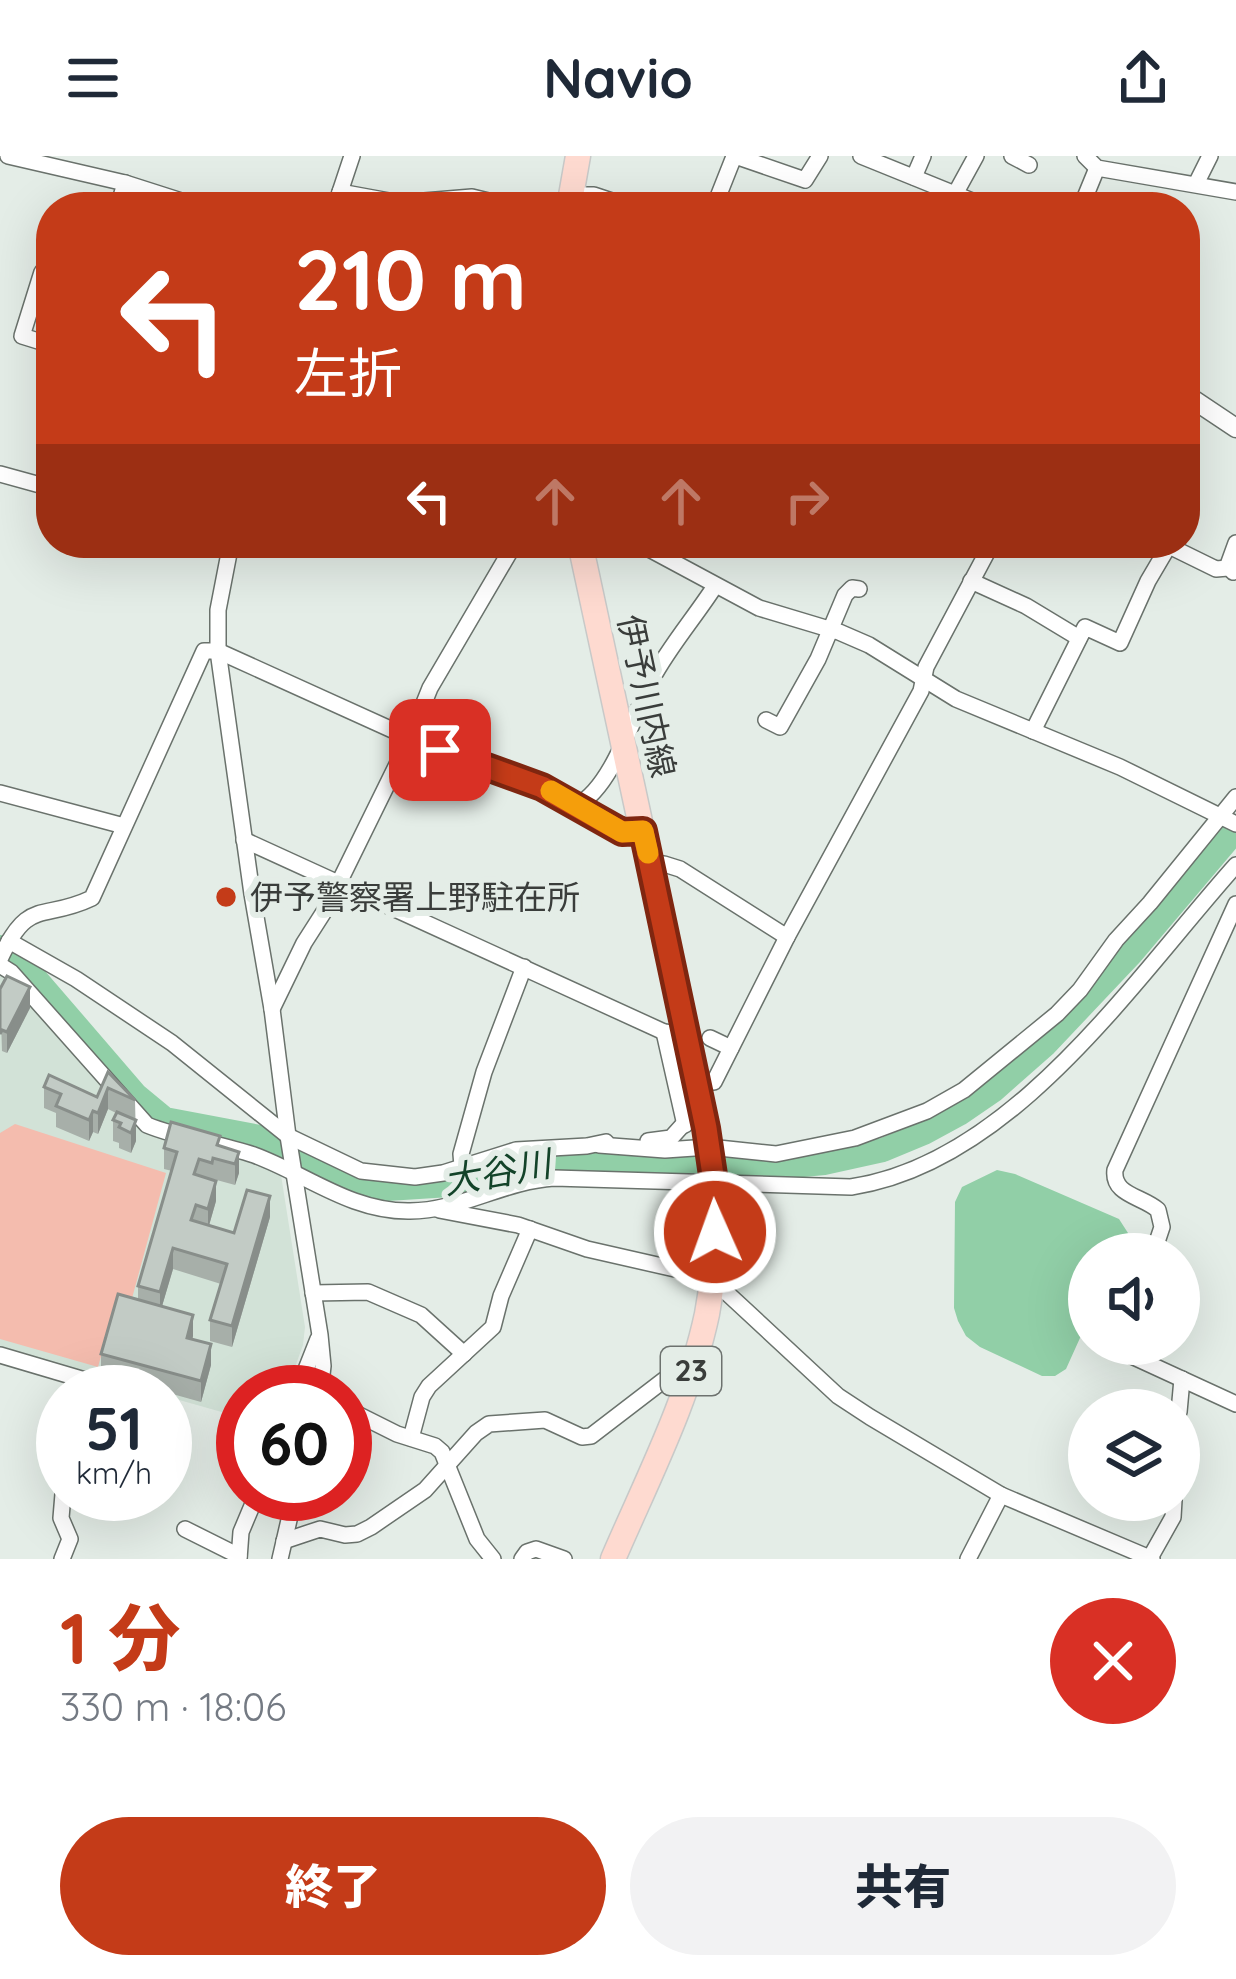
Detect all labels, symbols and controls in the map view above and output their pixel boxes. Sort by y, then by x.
text: Navio [543,44,693,112]
icon: menu [60,45,126,111]
icon: share [1110,45,1176,111]
text: 210 m [294,226,527,331]
icon: left [96,240,252,396]
text: 左折 [294,339,402,407]
icon: left [396,468,462,534]
icon: ahead [522,468,588,534]
icon: ahead [648,468,714,534]
icon: right [774,468,840,534]
street label: 伊予川内線 [610,611,685,781]
pin [389,699,491,801]
icon: arrive [407,717,473,783]
place label: 伊予警察署上野駐在所 [250,876,580,917]
marker: 伊予警察署上野駐在所 [213,884,239,910]
water label: 大谷川 [440,1139,558,1203]
position arrow [652,1169,778,1295]
map controls [1068,1233,1200,1521]
button: sound [1068,1233,1200,1365]
road number: 23 [661,1347,721,1395]
speed limit sign: 60 [216,1365,372,1521]
button: layers [1068,1389,1200,1521]
text: 51 [85,1390,143,1465]
text: km/h [76,1454,152,1492]
text: 1 分 [60,1592,180,1682]
button: close [1050,1598,1176,1724]
text: 330 m · 18:06 [60,1682,286,1731]
button: 終了 [60,1817,606,1955]
button: 共有 [630,1817,1176,1955]

